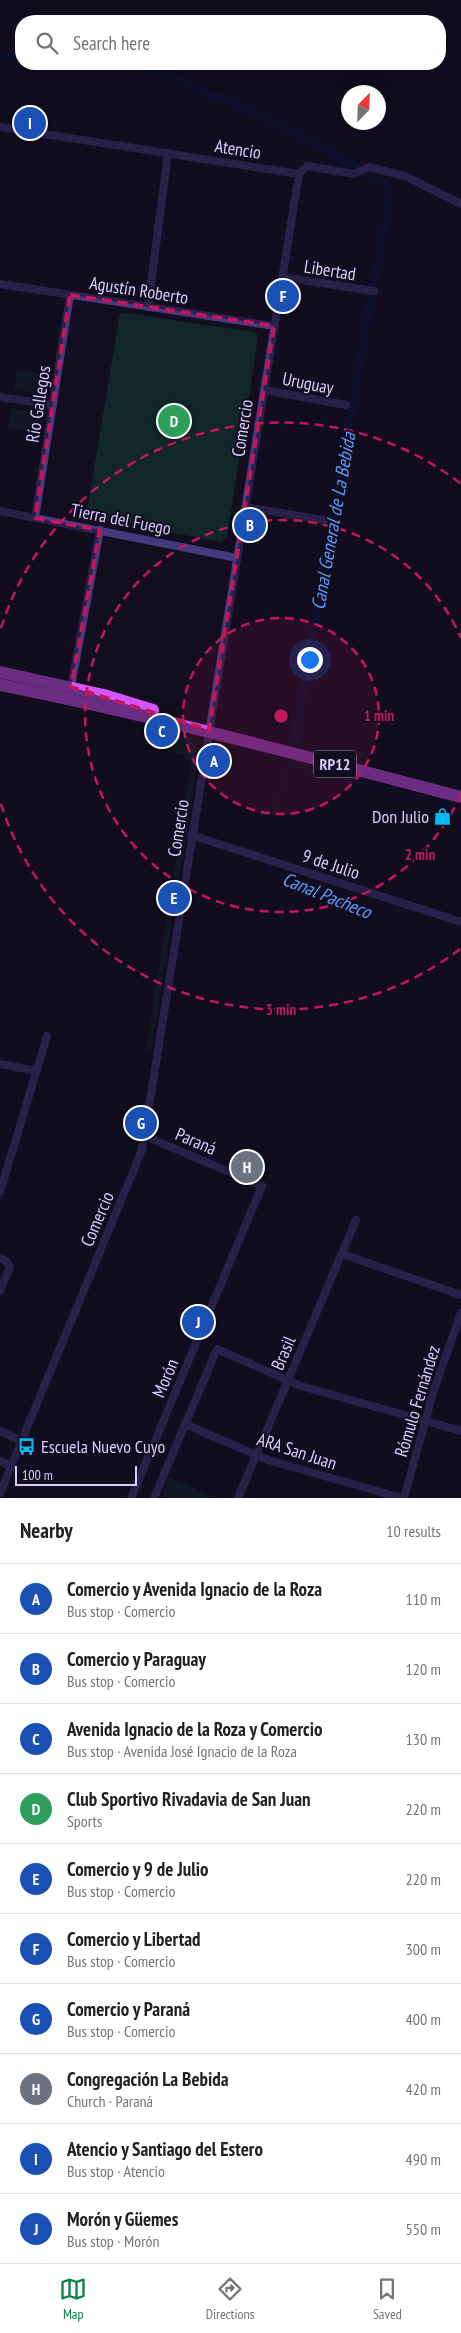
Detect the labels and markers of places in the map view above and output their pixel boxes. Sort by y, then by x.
pin: I [14,104,46,142]
pin: F [267,277,299,315]
pin: D [158,402,190,440]
pin: B [234,506,266,544]
centre of rings [272,707,290,725]
pin: C [146,712,178,750]
pin: A [198,742,230,780]
place label: Don Julio [372,805,429,828]
shop icon: Don Julio [433,806,453,826]
pin: E [158,879,190,917]
pin: G [125,1104,157,1142]
pin: H [231,1148,263,1186]
pin: J [182,1303,214,1341]
place label: Escuela Nuevo Cuyo [41,1435,165,1458]
bus stop icon: Escuela Nuevo Cuyo [17,1436,37,1456]

